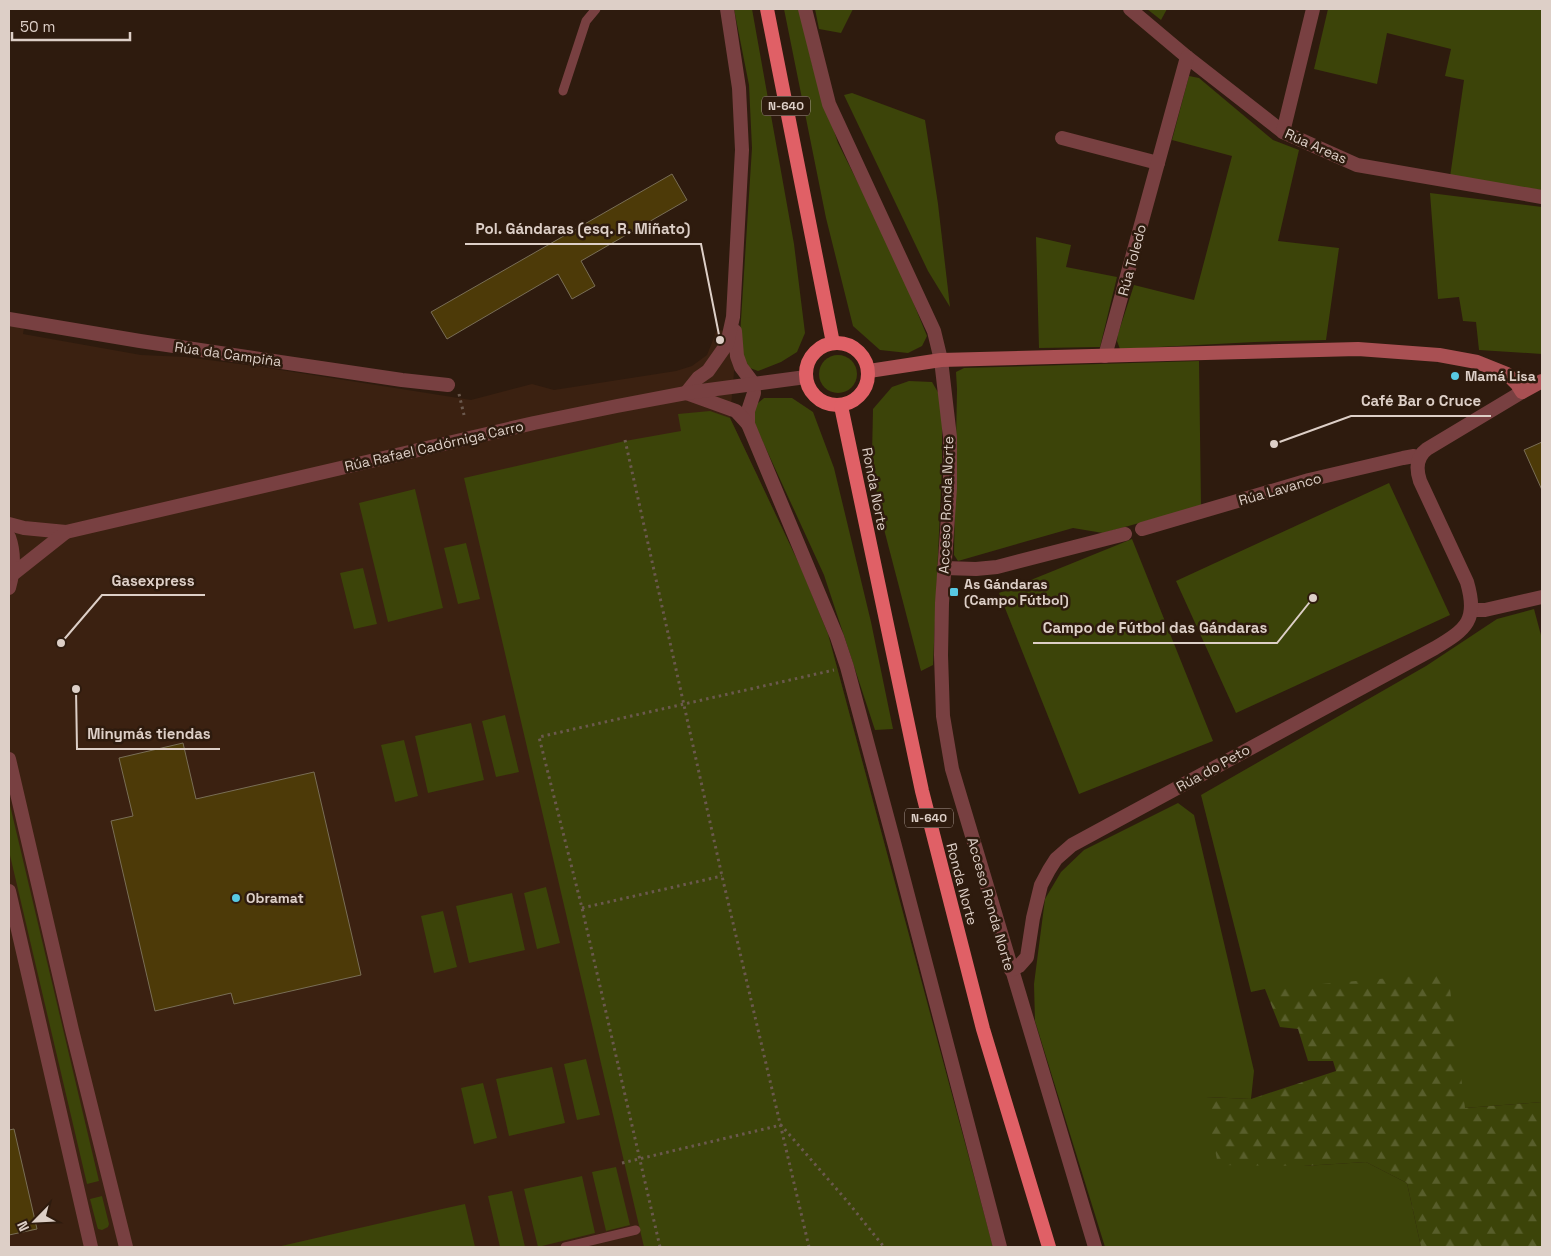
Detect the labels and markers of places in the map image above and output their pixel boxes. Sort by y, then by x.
callout: Pol. Gándaras (esq. R. Miñato) [465,214,701,244]
place label: Mamá Lisa [1465,367,1536,385]
marker: Mamá Lisa [1449,370,1461,382]
callout: Café Bar o Cruce [1351,386,1491,416]
callout: Gasexpress [102,565,205,595]
place label: As Gándaras (Campo Fútbol) [964,575,1069,609]
marker: As Gándaras (Campo Fútbol) [948,586,960,598]
callout: Campo de Fútbol das Gándaras [1033,613,1277,643]
callout: Minymás tiendas [77,719,220,749]
place label: Obramat [246,889,304,907]
marker: Obramat [230,892,242,904]

